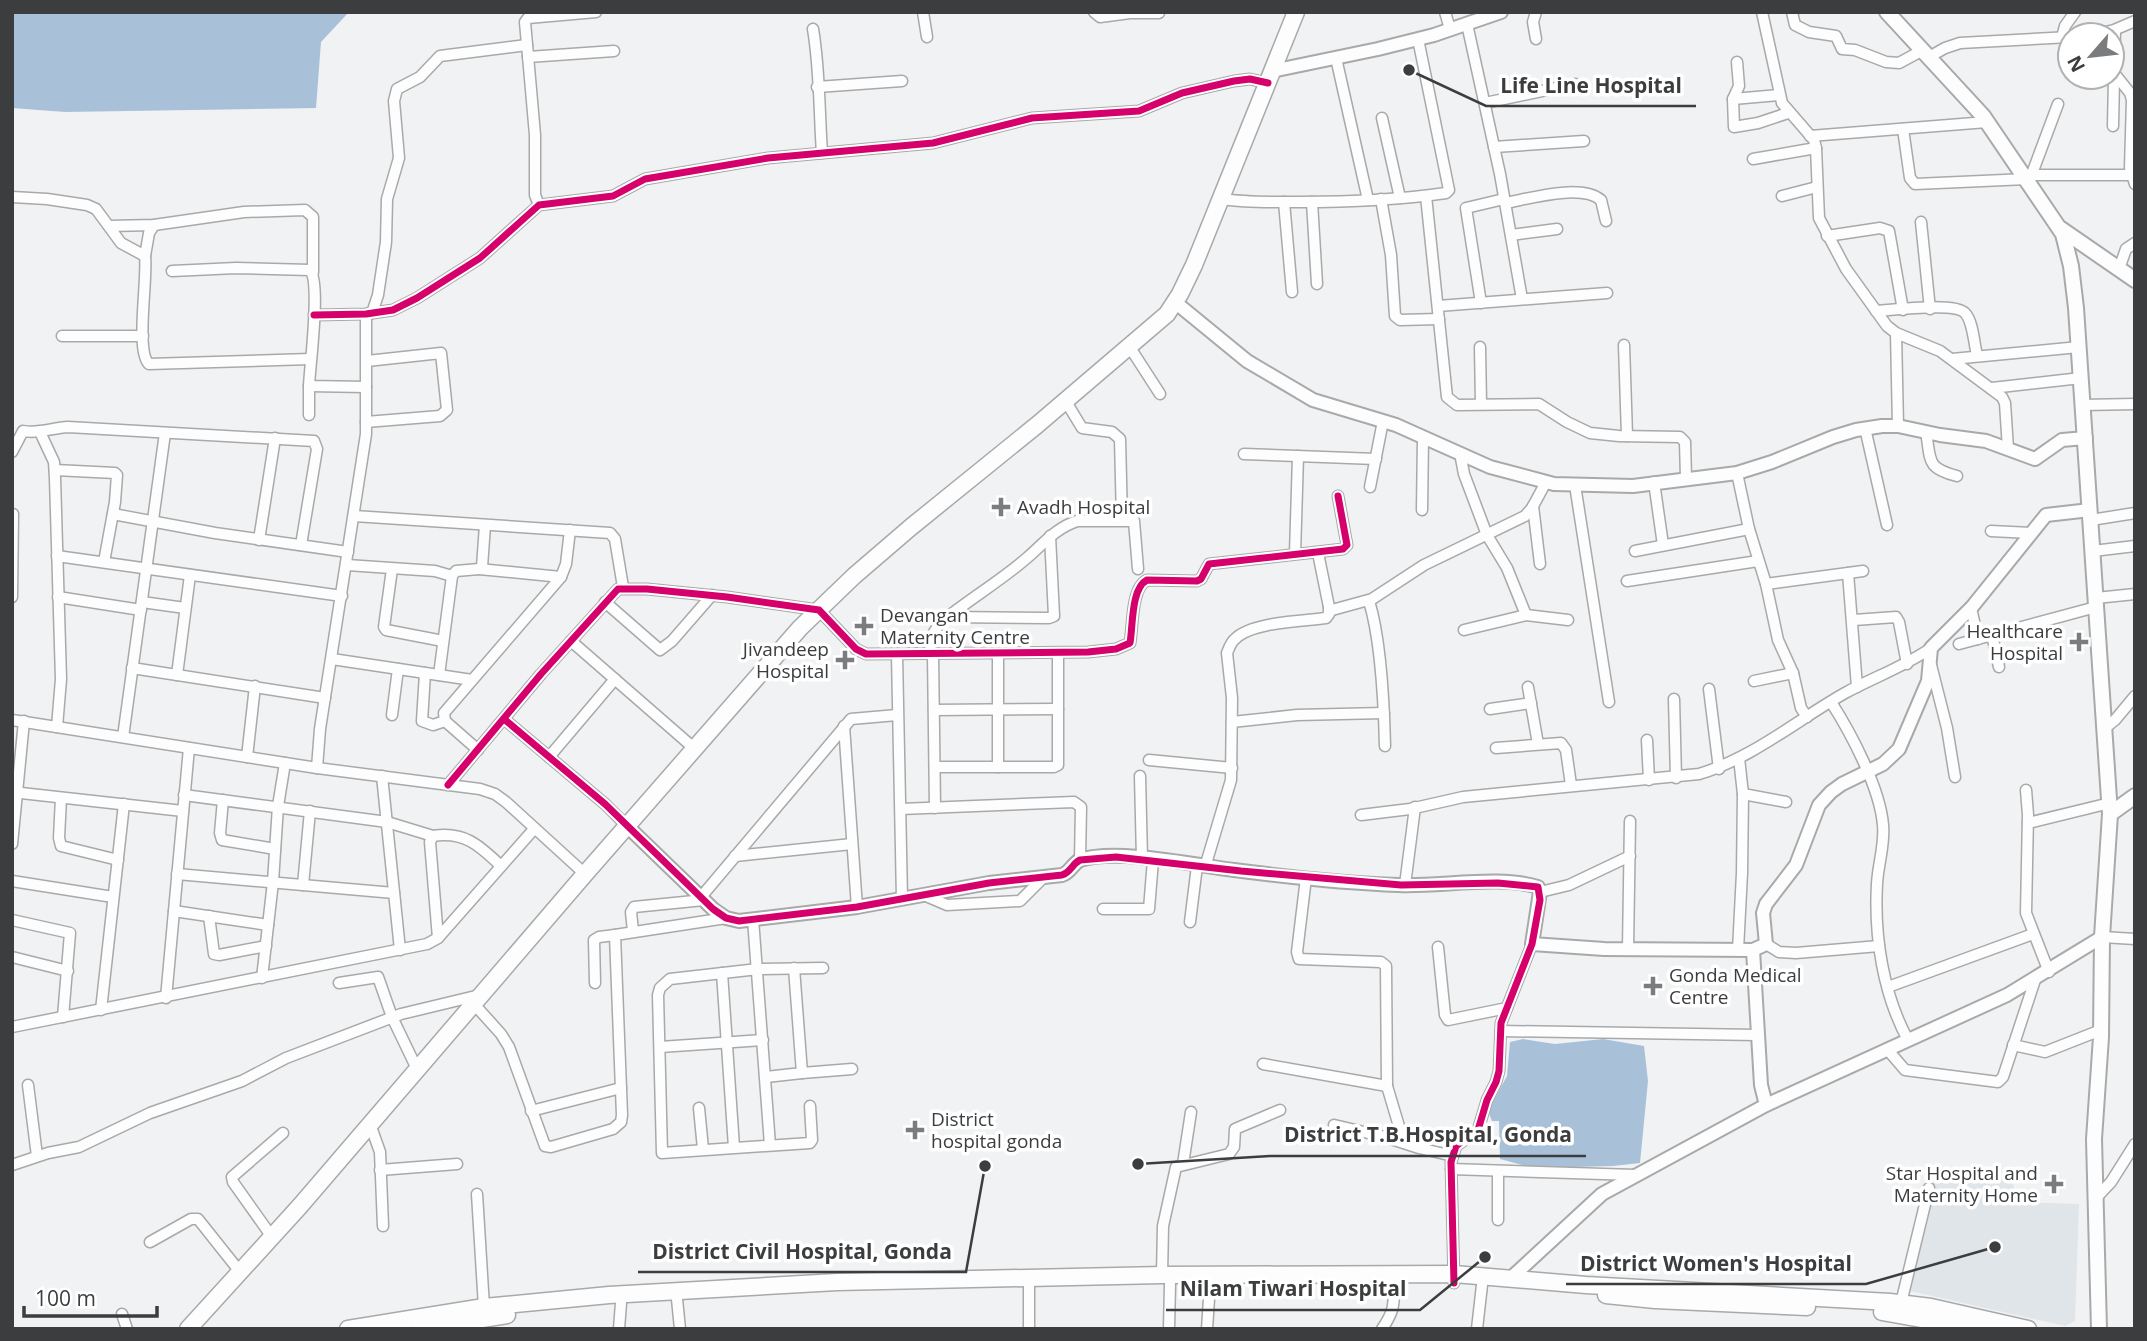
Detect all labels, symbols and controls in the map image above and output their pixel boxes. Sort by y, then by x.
north arrow [2056,21,2126,91]
text: N [2061,51,2091,77]
callout: Life Line Hospital [1486,64,1696,106]
text: Life Line Hospital [1500,71,1682,99]
place label: Avadh Hospital [1017,494,1150,520]
marker: Avadh Hospital [991,497,1011,517]
place label: Devangan Maternity Centre [880,602,1030,650]
marker: Devangan Maternity Centre [854,616,874,636]
place label: Healthcare Hospital [1966,618,2063,666]
marker: Healthcare Hospital [2069,632,2089,652]
place label: Jivandeep Hospital [741,636,829,684]
marker: Jivandeep Hospital [835,650,855,670]
place label: Gonda Medical Centre [1669,962,1802,1010]
marker: Gonda Medical Centre [1643,976,1663,996]
place label: District hospital gonda [931,1106,1062,1154]
callout: District T.B.Hospital, Gonda [1270,1114,1586,1156]
marker: District hospital gonda [905,1120,925,1140]
text: District T.B.Hospital, Gonda [1284,1120,1572,1148]
place label: Star Hospital and Maternity Home [1886,1160,2038,1208]
marker: Star Hospital and Maternity Home [2044,1174,2064,1194]
callout: District Civil Hospital, Gonda [638,1230,966,1272]
text: District Civil Hospital, Gonda [652,1237,952,1265]
callout: District Women's Hospital [1566,1242,1866,1284]
text: District Women's Hospital [1580,1249,1852,1277]
callout: Nilam Tiwari Hospital [1166,1268,1420,1310]
scale bar [24,1274,158,1318]
text: Nilam Tiwari Hospital [1180,1274,1406,1302]
text: 100 m [35,1284,96,1312]

